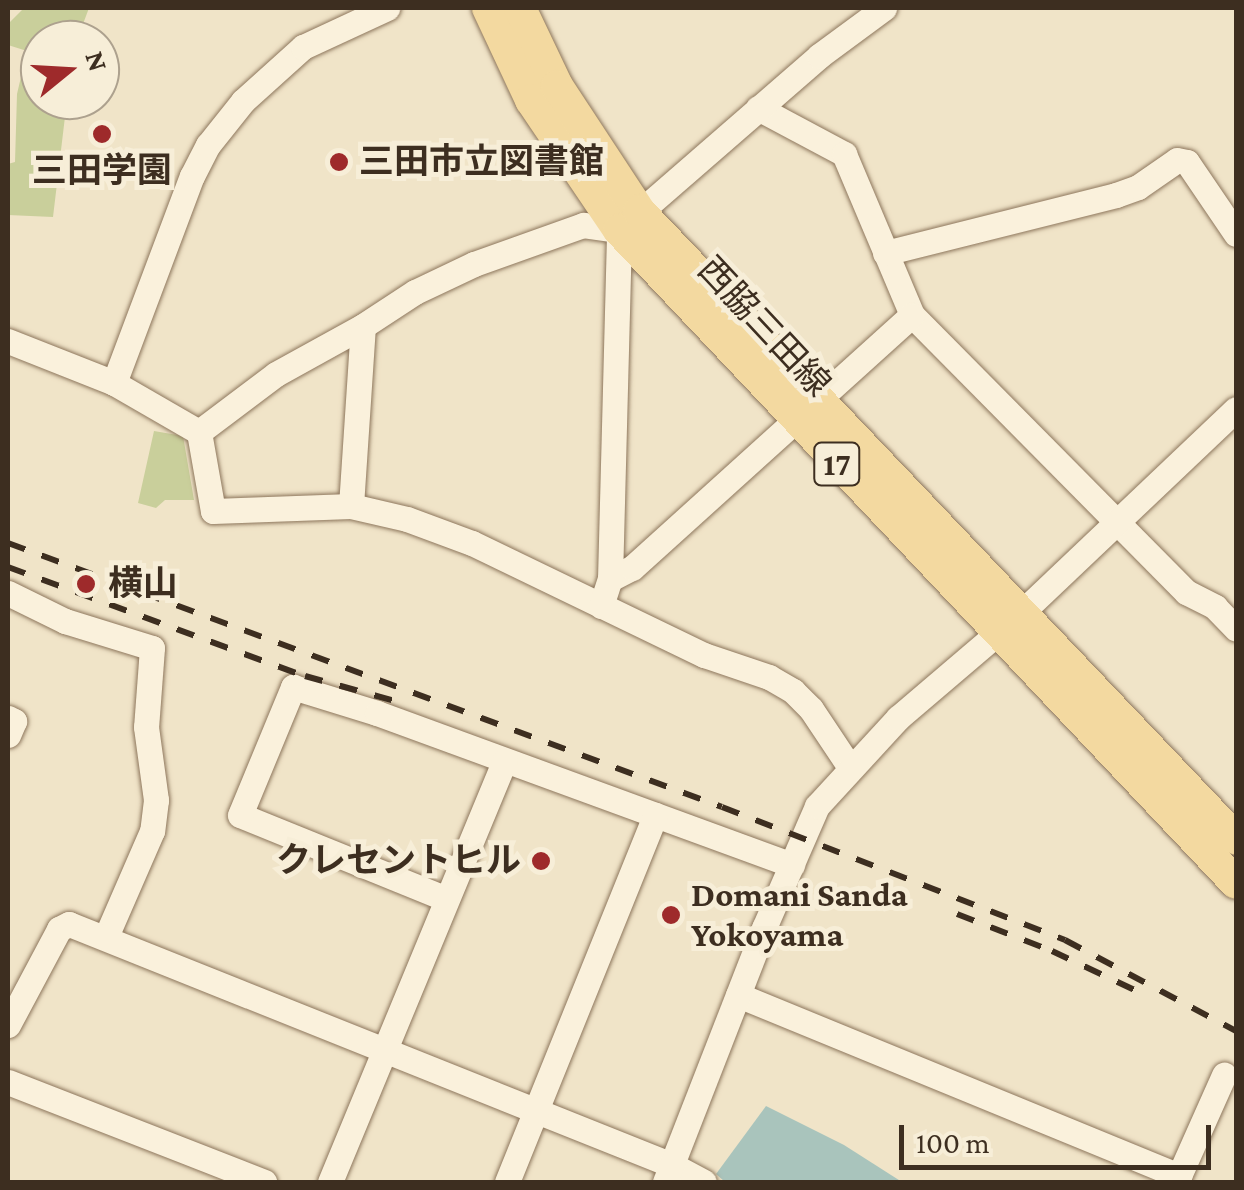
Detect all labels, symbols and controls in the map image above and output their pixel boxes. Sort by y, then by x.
north arrow [20,20,120,120]
text: N [79,47,115,75]
marker: 三田学園 [91,123,113,145]
place label: 三田市立図書館 [359,141,604,183]
place label: 三田学園 [32,150,172,192]
marker: 三田市立図書館 [328,151,350,173]
street label: 西脇三田線 [689,249,839,405]
road number: 17 [812,437,862,491]
place label: 横山 [108,563,178,605]
marker: 横山 [73,571,99,597]
place label: クレセントヒル [276,840,521,882]
marker: クレセントヒル [530,850,552,872]
place label: Domani Sanda Yokoyama [691,874,908,956]
marker: Domani Sanda Yokoyama [660,904,682,926]
scale bar [904,1105,1216,1167]
text: 100 m [916,1126,990,1159]

